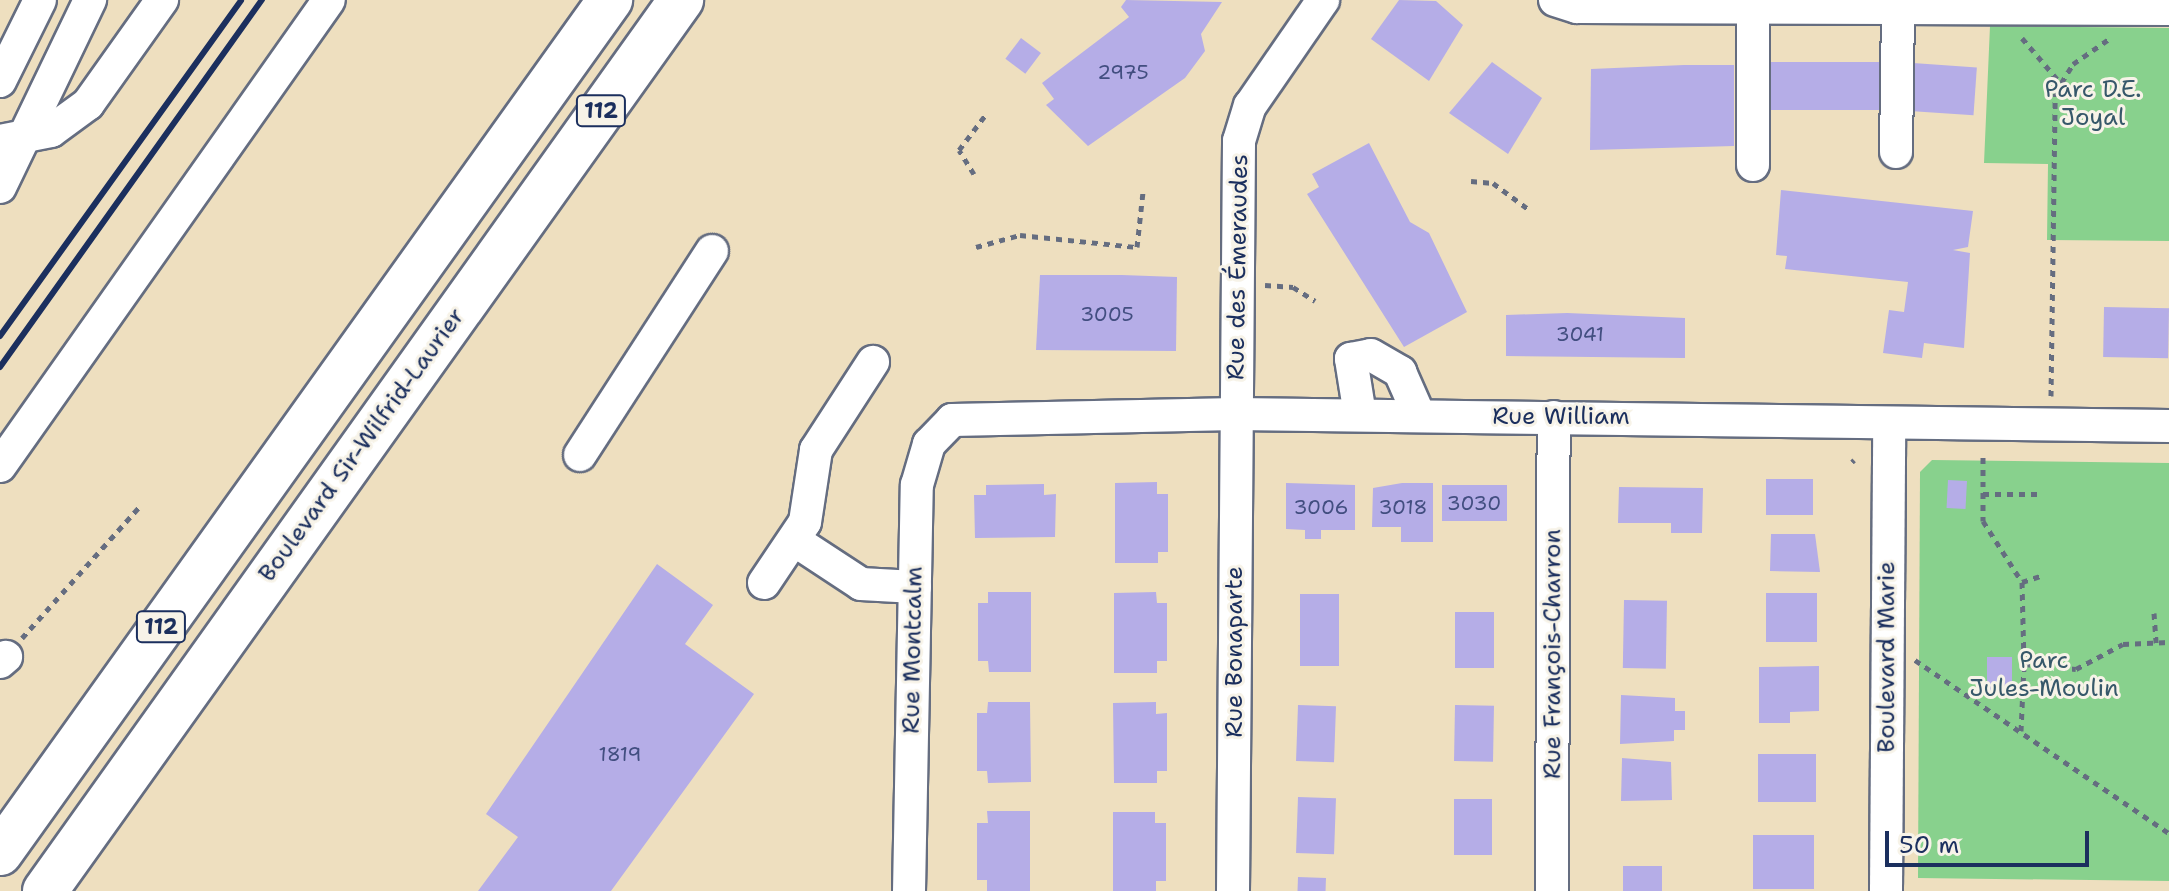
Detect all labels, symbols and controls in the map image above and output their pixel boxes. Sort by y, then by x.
house number: 2975 [1097,60,1149,84]
park label: Parc D.E. Joyal [2045,76,2141,132]
road number: 112 [575,93,627,129]
street label: Rue des Émeraudes [1222,154,1254,380]
street label: Boulevard Sir-Wilfrid-Laurier [253,302,471,588]
house number: 3005 [1080,302,1134,326]
house number: 3041 [1556,322,1604,346]
street label: Rue William [1492,403,1630,431]
house number: 3030 [1447,491,1501,515]
house number: 3006 [1293,495,1349,519]
house number: 3018 [1378,495,1428,519]
street label: Rue François-Charron [1539,529,1567,779]
street label: Boulevard Marie [1873,561,1901,753]
street label: Rue Montcalm [897,566,929,734]
street label: Rue Bonaparte [1221,566,1249,738]
road number: 112 [135,609,187,645]
park label: Parc Jules-Moulin [1969,647,2119,703]
house number: 1819 [599,742,641,766]
scale bar [1889,815,2093,865]
text: 50 m [1899,829,1959,861]

